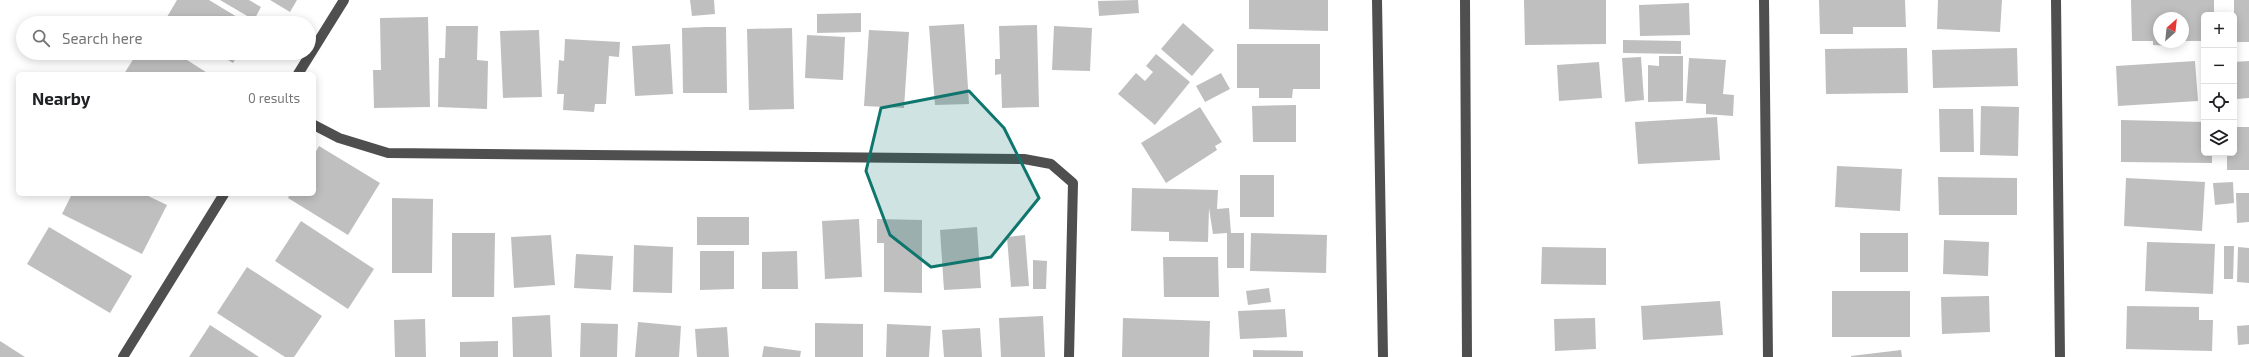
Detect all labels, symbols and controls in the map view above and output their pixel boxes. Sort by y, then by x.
north arrow [2153,12,2189,48]
map controls [2201,12,2237,156]
button: + [2201,12,2237,48]
search box [16,16,316,60]
icon: search [30,27,52,49]
text: Search here [62,29,143,47]
button: − [2201,48,2237,84]
button: locate [2201,84,2237,120]
text: Nearby [32,88,90,108]
text: 0 results [248,90,300,106]
button: layers [2201,120,2237,156]

